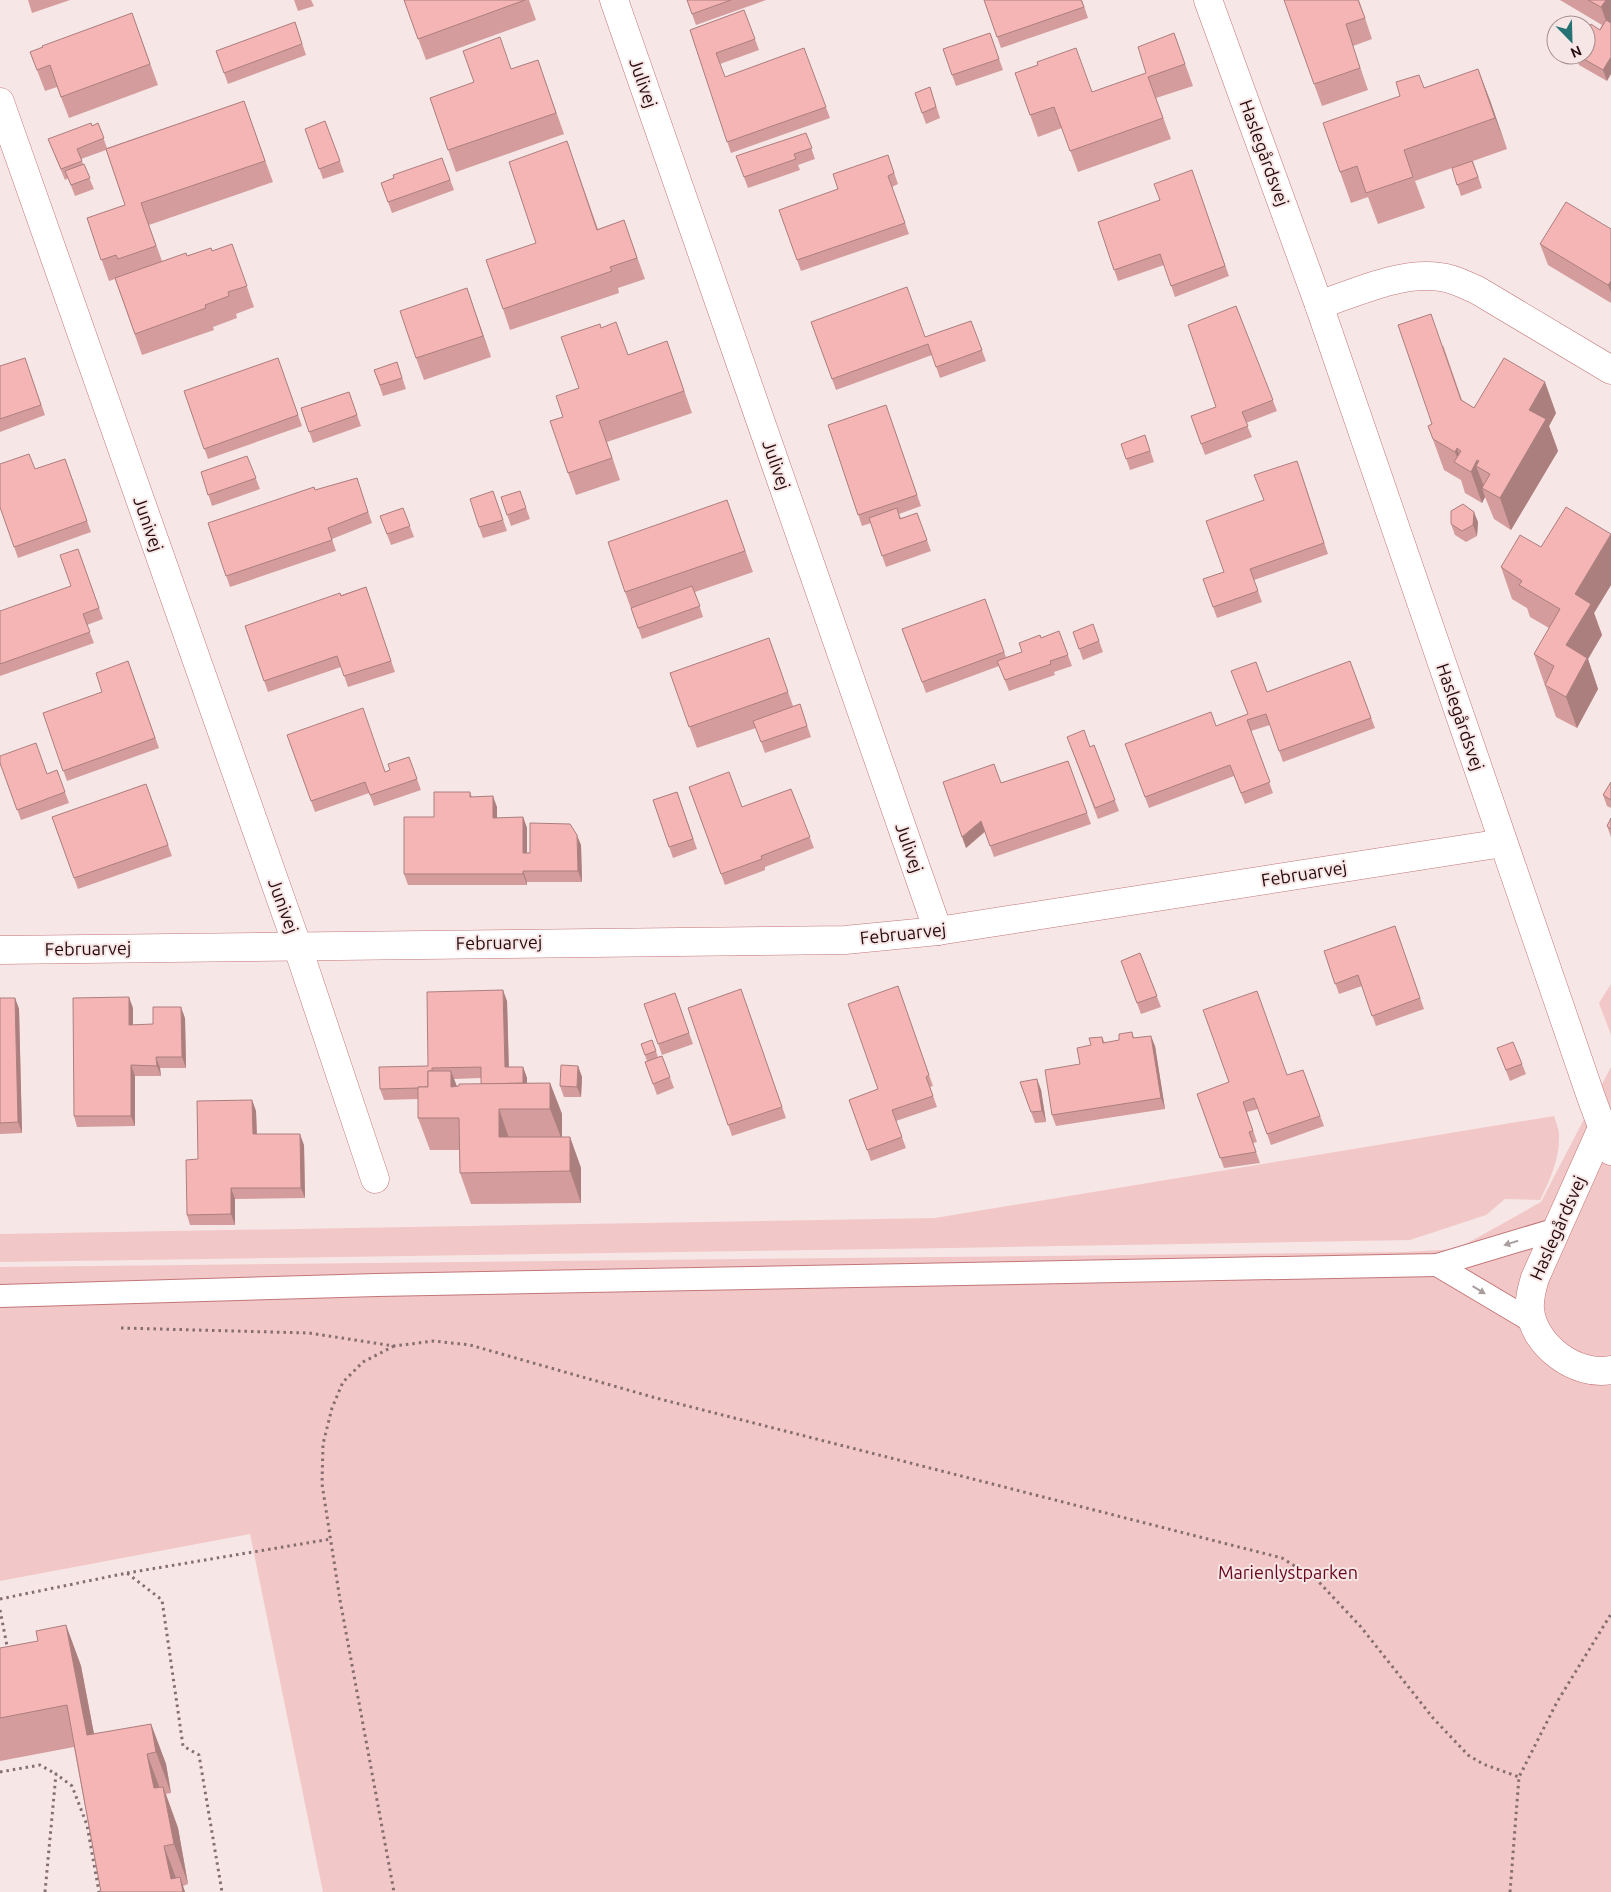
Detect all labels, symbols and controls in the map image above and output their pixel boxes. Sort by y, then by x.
north arrow [1546,15,1596,65]
text: N [1568,43,1584,61]
street label: Julivej [626,55,662,110]
street label: Haslegårdsvej [1236,97,1294,209]
street label: Julivej [759,437,795,492]
street label: Junivej [130,494,168,554]
street label: Haslegårdsvej [1433,660,1489,773]
street label: Julivej [892,820,928,875]
street label: Februarvej [1260,856,1348,890]
street label: Junivej [265,876,303,936]
street label: Februarvej [859,919,947,947]
street label: Februarvej [456,931,542,953]
street label: Februarvej [45,937,131,959]
street label: Haslegårdsvej [1525,1172,1589,1283]
one-way arrow [1503,1239,1518,1247]
one-way arrow [1473,1285,1486,1294]
park label: Marienlystparken [1218,1562,1358,1582]

